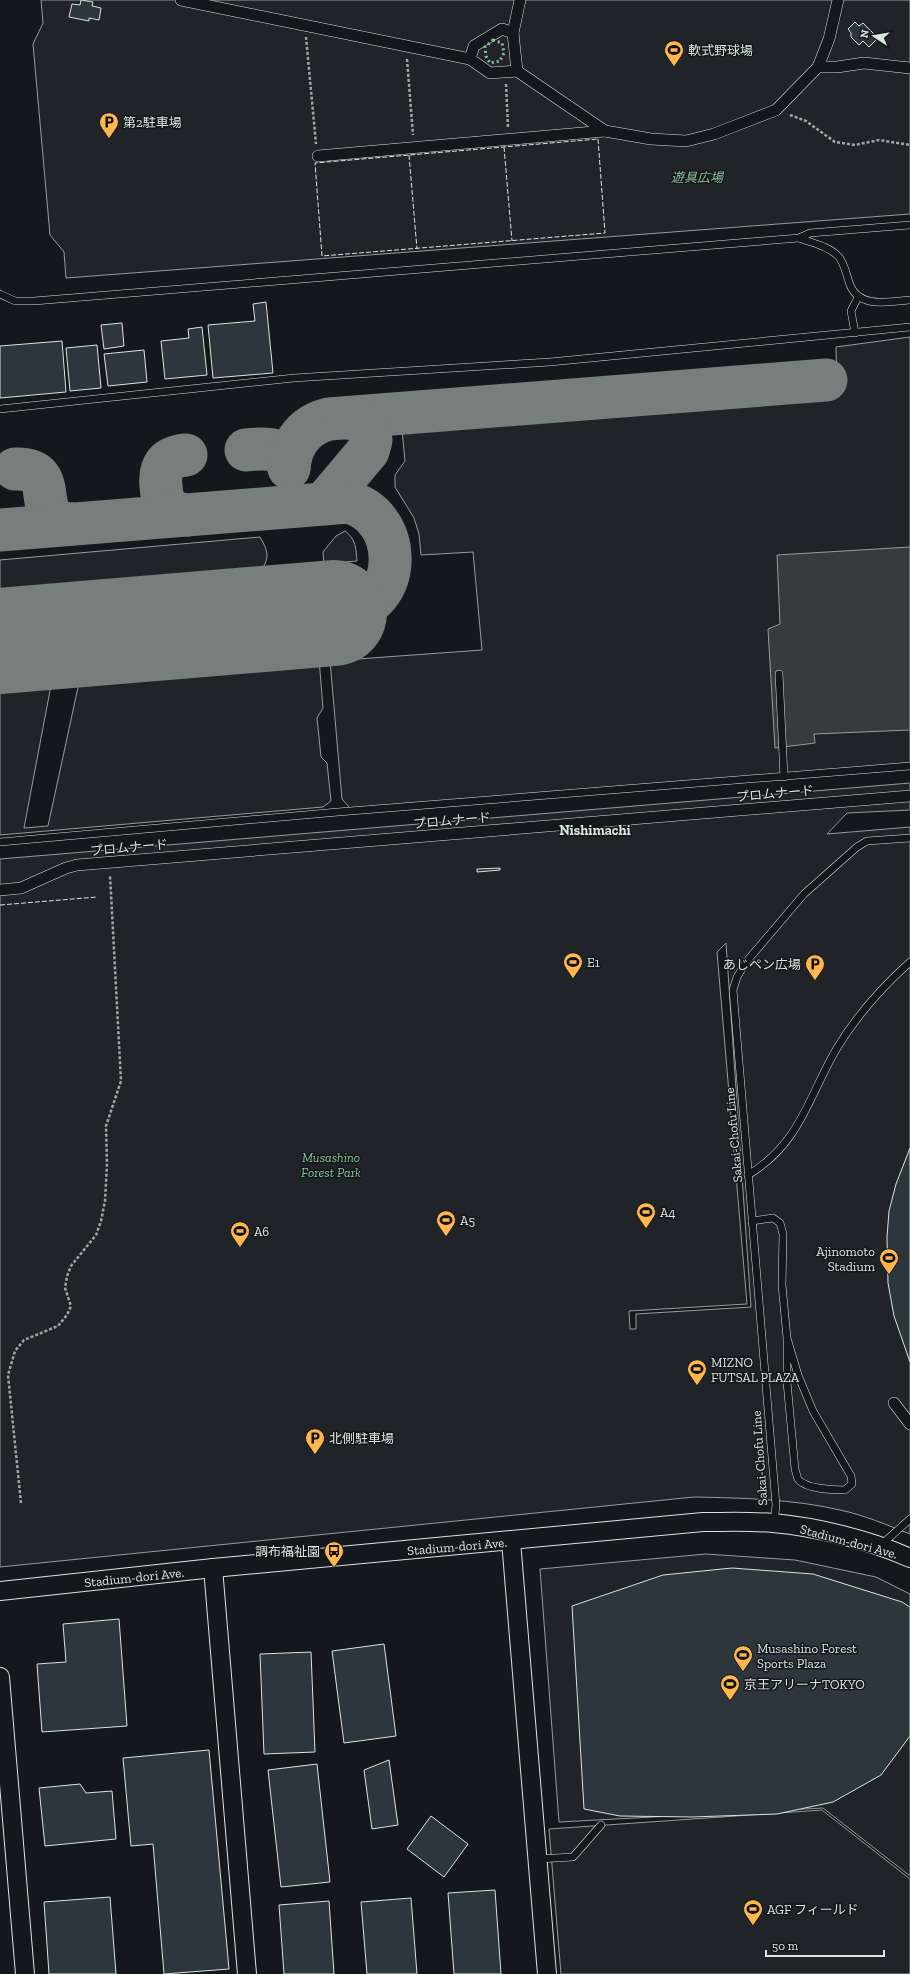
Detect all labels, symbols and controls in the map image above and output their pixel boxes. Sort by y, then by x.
north arrow [854,16,894,56]
text: N [857,28,872,39]
sports icon: 軟式野球場 [663,39,685,67]
place label: 軟式野球場 [688,43,753,58]
parking icon: 第2駐車場 [98,111,120,139]
place label: 第2駐車場 [123,115,182,130]
park label: 遊具広場 [671,170,725,185]
street label: プロムナード [736,783,815,804]
street label: プロムナード [413,810,492,831]
district label: Nishimachi [559,822,631,839]
street label: プロムナード [90,837,169,858]
sports icon: E1 [562,951,584,979]
parking icon: あじペン広場 [804,953,826,981]
place label: E1 [587,955,600,970]
place label: あじペン広場 [723,957,801,972]
street label: Sakai-Chofu Line [722,1087,745,1183]
park label: Musashino Forest Park [301,1150,361,1180]
sports icon: A4 [635,1201,657,1229]
place label: A4 [660,1205,676,1220]
sports icon: A5 [435,1209,457,1237]
place label: A5 [460,1213,475,1228]
sports icon: A6 [229,1220,251,1248]
place label: A6 [254,1224,269,1239]
place label: Ajinomoto Stadium [816,1244,876,1274]
sports icon: Ajinomoto Stadium [878,1247,900,1275]
place label: MIZNO FUTSAL PLAZA [711,1355,800,1385]
sports icon: MIZNO FUTSAL PLAZA [686,1358,708,1386]
street label: Sakai-Chofu Line [749,1410,770,1506]
parking icon: 北側駐車場 [304,1427,326,1455]
place label: 北側駐車場 [329,1431,394,1446]
street label: Stadium-dori Ave. [799,1521,899,1562]
street label: Stadium-dori Ave. [406,1535,508,1558]
bus stop icon: 調布福祉園 [323,1540,345,1568]
place label: 調布福祉園 [255,1544,320,1559]
street label: Stadium-dori Ave. [83,1565,185,1590]
place label: Musashino Forest Sports Plaza [757,1641,857,1671]
sports icon: Musashino Forest Sports Plaza [732,1644,754,1672]
sports icon: 京王アリーナTOKYO [719,1673,741,1701]
place label: 京王アリーナTOKYO [744,1677,865,1692]
sports icon: AGF フィールド [742,1898,764,1926]
place label: AGF フィールド [767,1902,859,1917]
scale bar [766,1932,884,1958]
text: 50 m [772,1939,799,1953]

